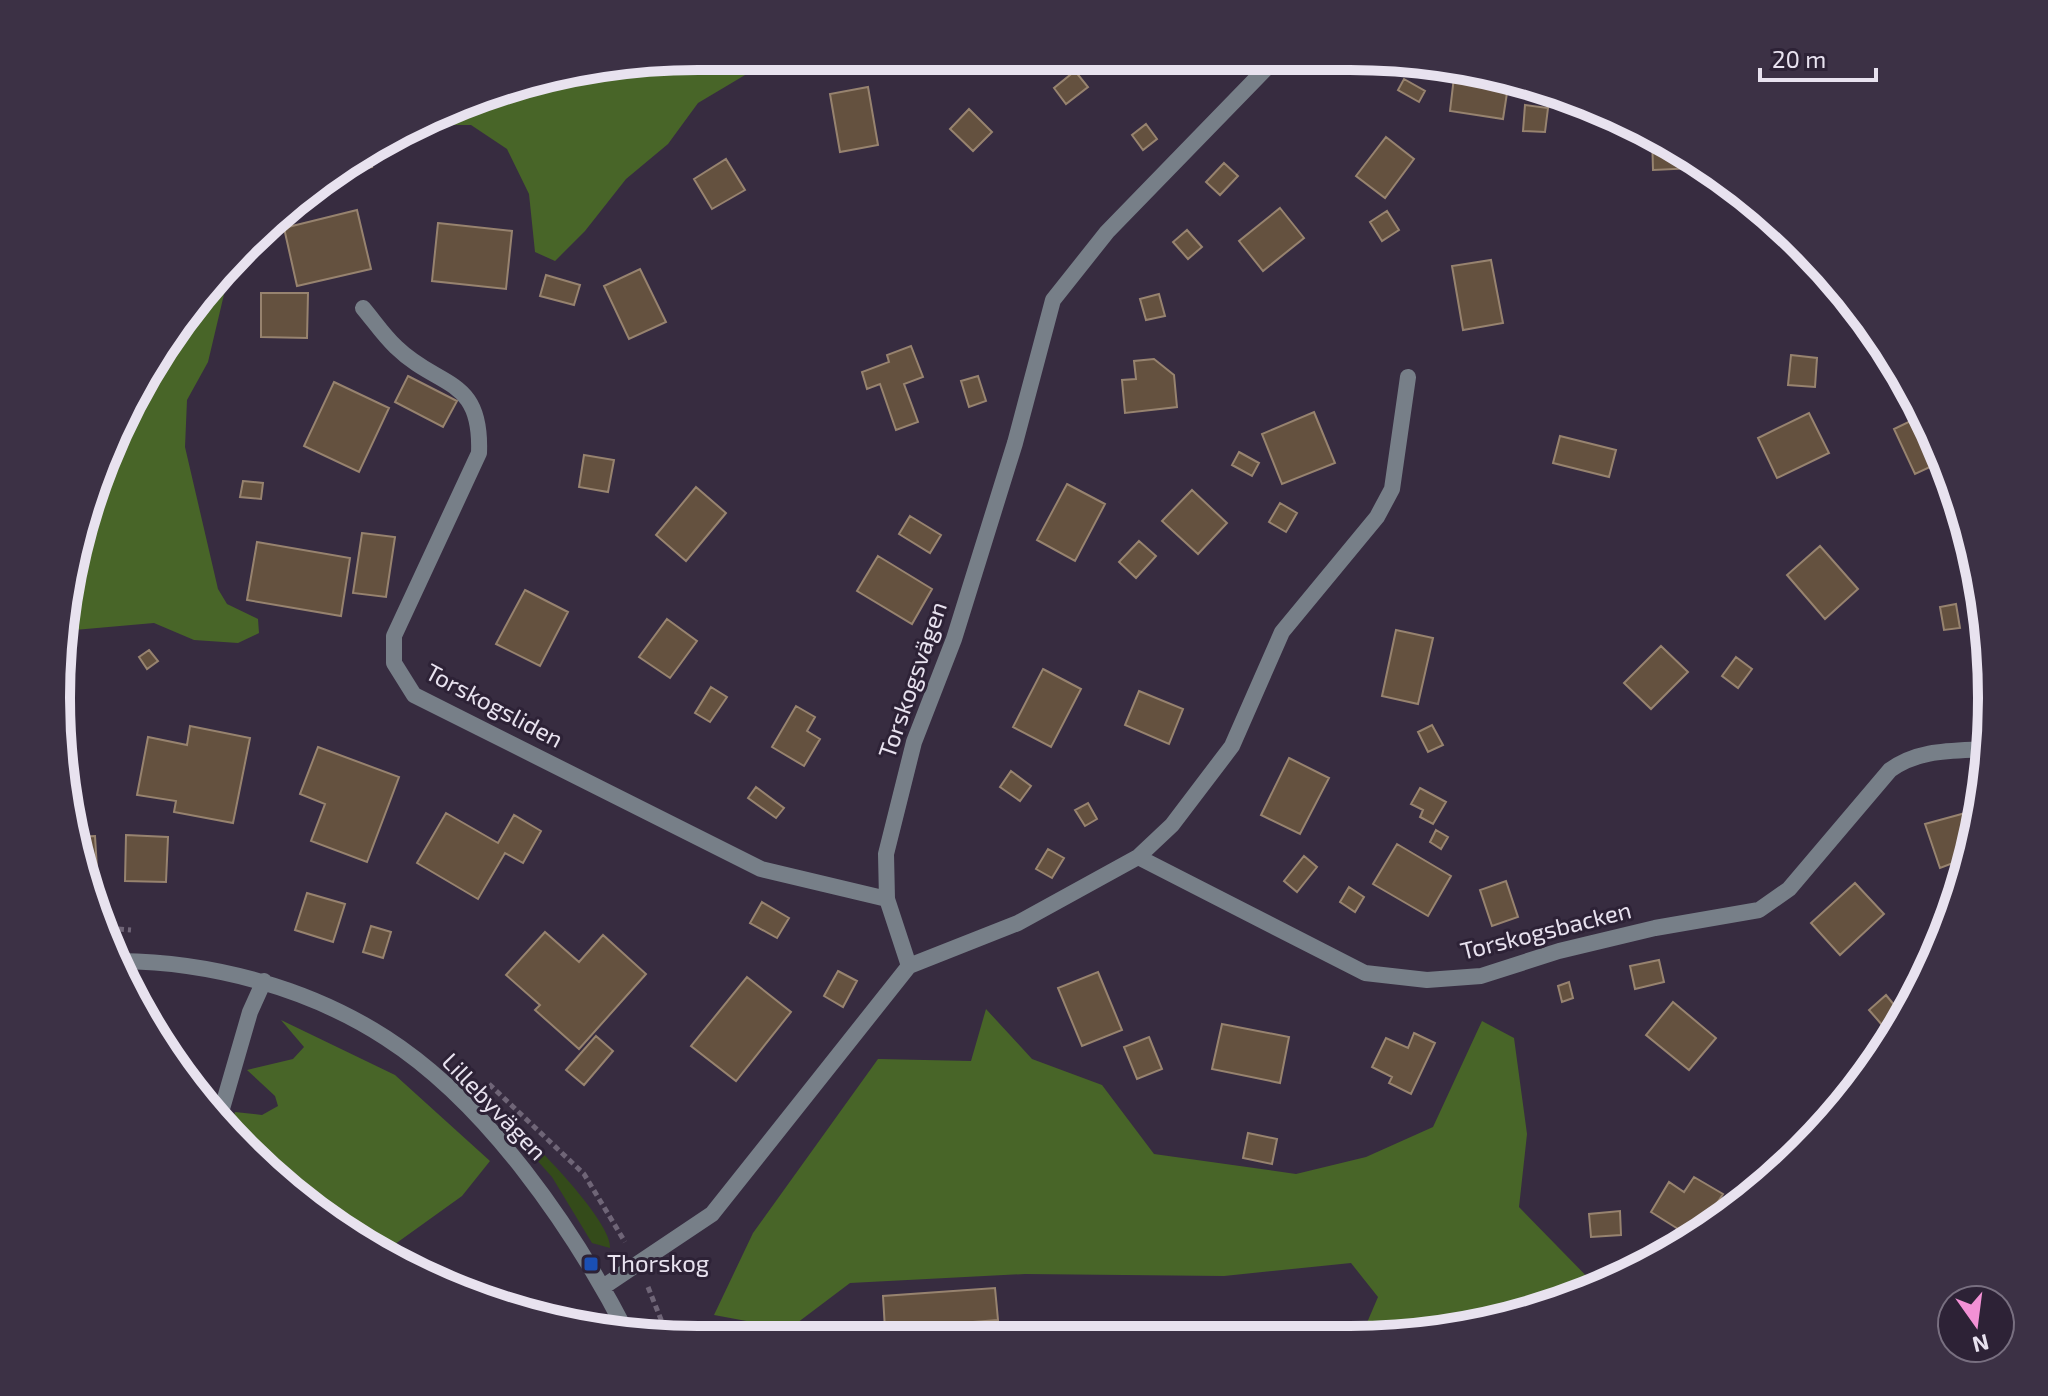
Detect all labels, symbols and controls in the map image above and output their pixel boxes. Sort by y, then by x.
scale bar [1760,32,1876,82]
text: 20 m [1772,44,1826,73]
street label: Torskogsvägen [871,597,952,762]
street label: Torskogsliden [421,656,568,753]
street label: Torskogsbacken [1457,894,1634,965]
street label: Lillebyvägen [437,1046,553,1166]
place label: Thorskog [607,1248,709,1277]
marker: Thorskog [582,1255,600,1273]
north arrow [1936,1284,2016,1364]
text: N [1970,1330,1992,1359]

